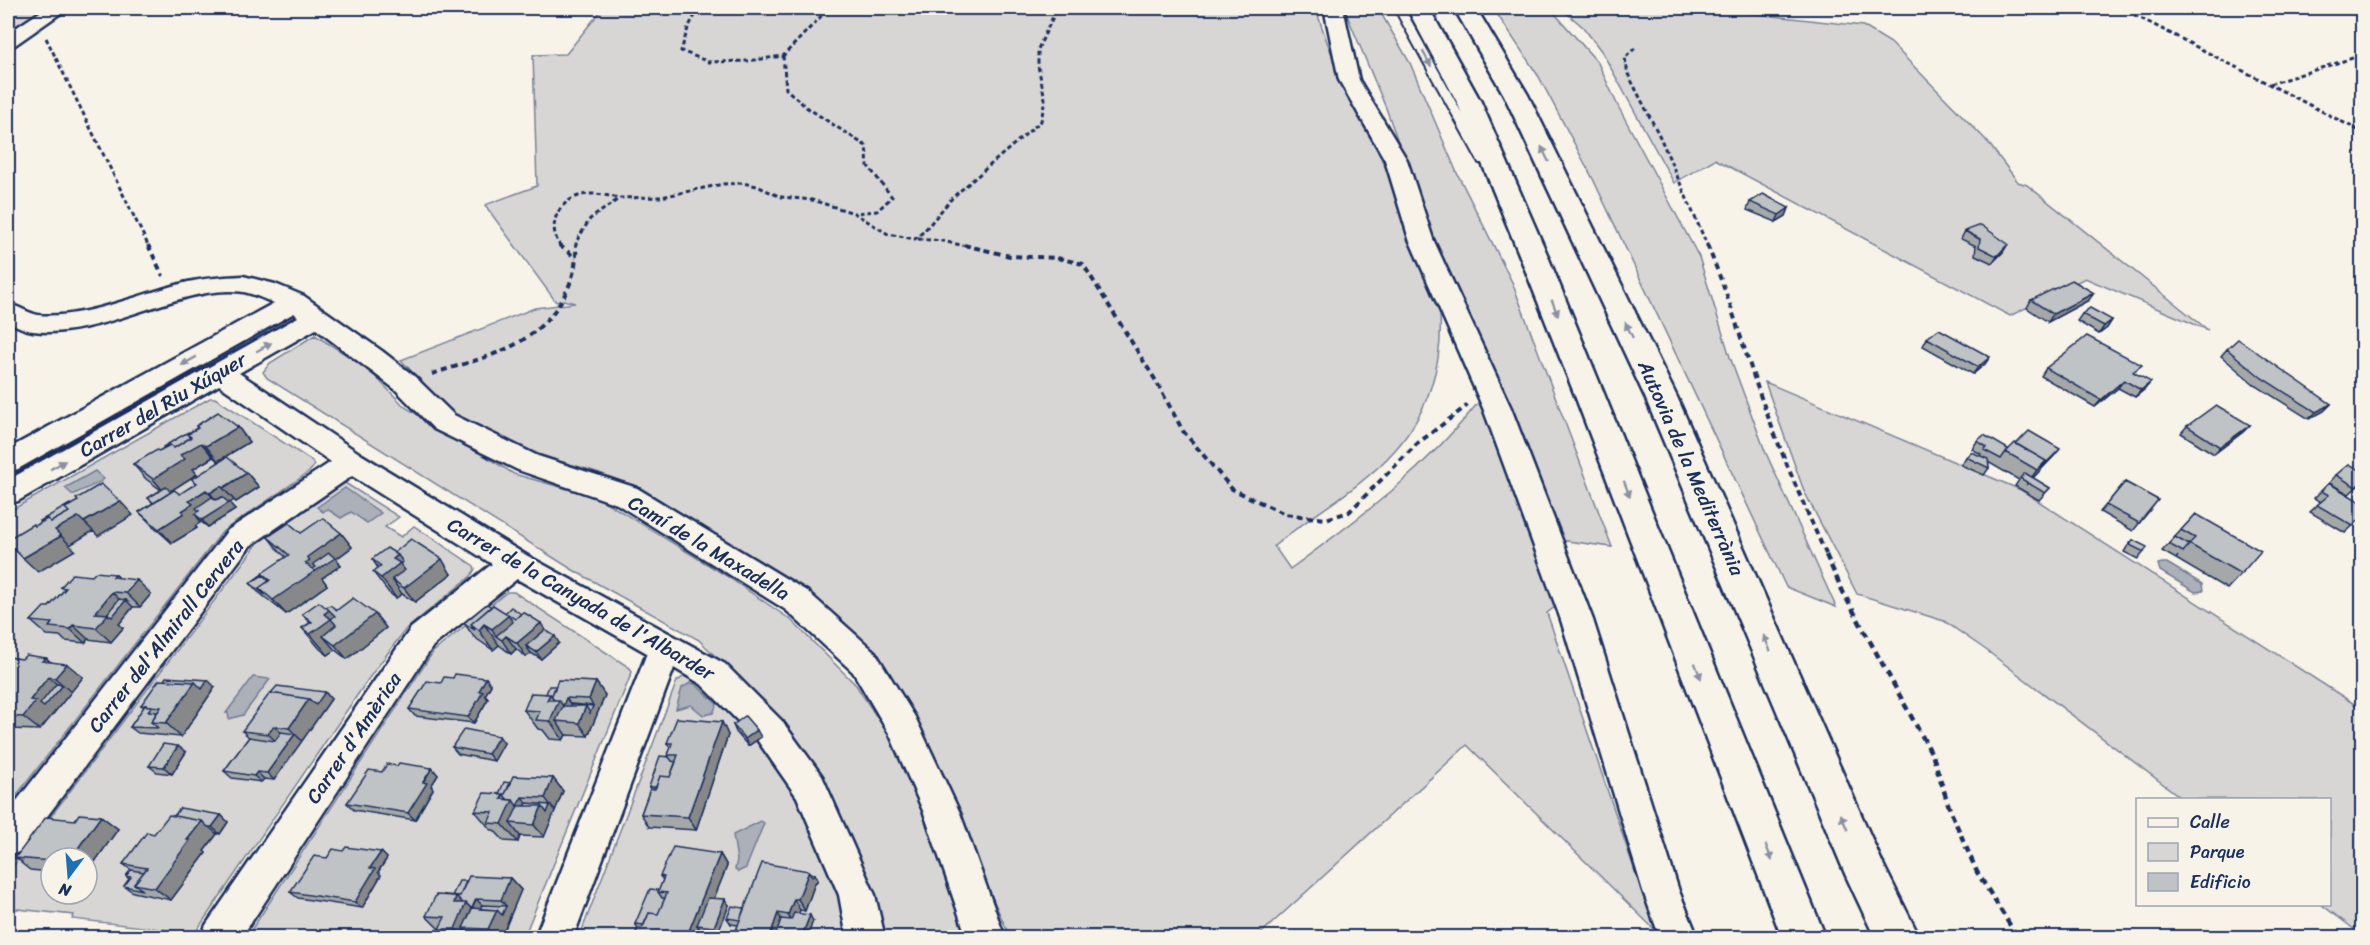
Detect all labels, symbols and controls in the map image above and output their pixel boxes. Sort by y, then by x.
one-way arrow [1422,51,1433,67]
one-way arrow [1540,146,1549,163]
one-way arrow [1551,299,1560,317]
one-way arrow [1625,321,1635,339]
street label: Carrer del Riu Xúquer [73,342,255,467]
one-way arrow [256,342,272,353]
street label: Autovia de la Mediterrània [1627,354,1755,582]
one-way arrow [181,356,198,366]
one-way arrow [50,460,67,470]
one-way arrow [1623,480,1633,498]
street label: Camí de la Maxadella [621,486,797,610]
street label: Carrer de la Canyada de l'Albarder [440,508,722,691]
street label: Carrer del'Almirall Cervera [79,530,254,741]
one-way arrow [1762,634,1771,652]
one-way arrow [1694,662,1703,680]
street label: Carrer d'Amèrica [297,664,412,811]
legend [2136,798,2331,906]
text: Calle [2190,806,2230,838]
one-way arrow [1839,814,1848,831]
text: Parque [2190,836,2245,868]
one-way arrow [1764,844,1774,862]
north arrow [39,846,99,906]
text: Edificio [2190,866,2251,898]
text: N [55,874,75,906]

